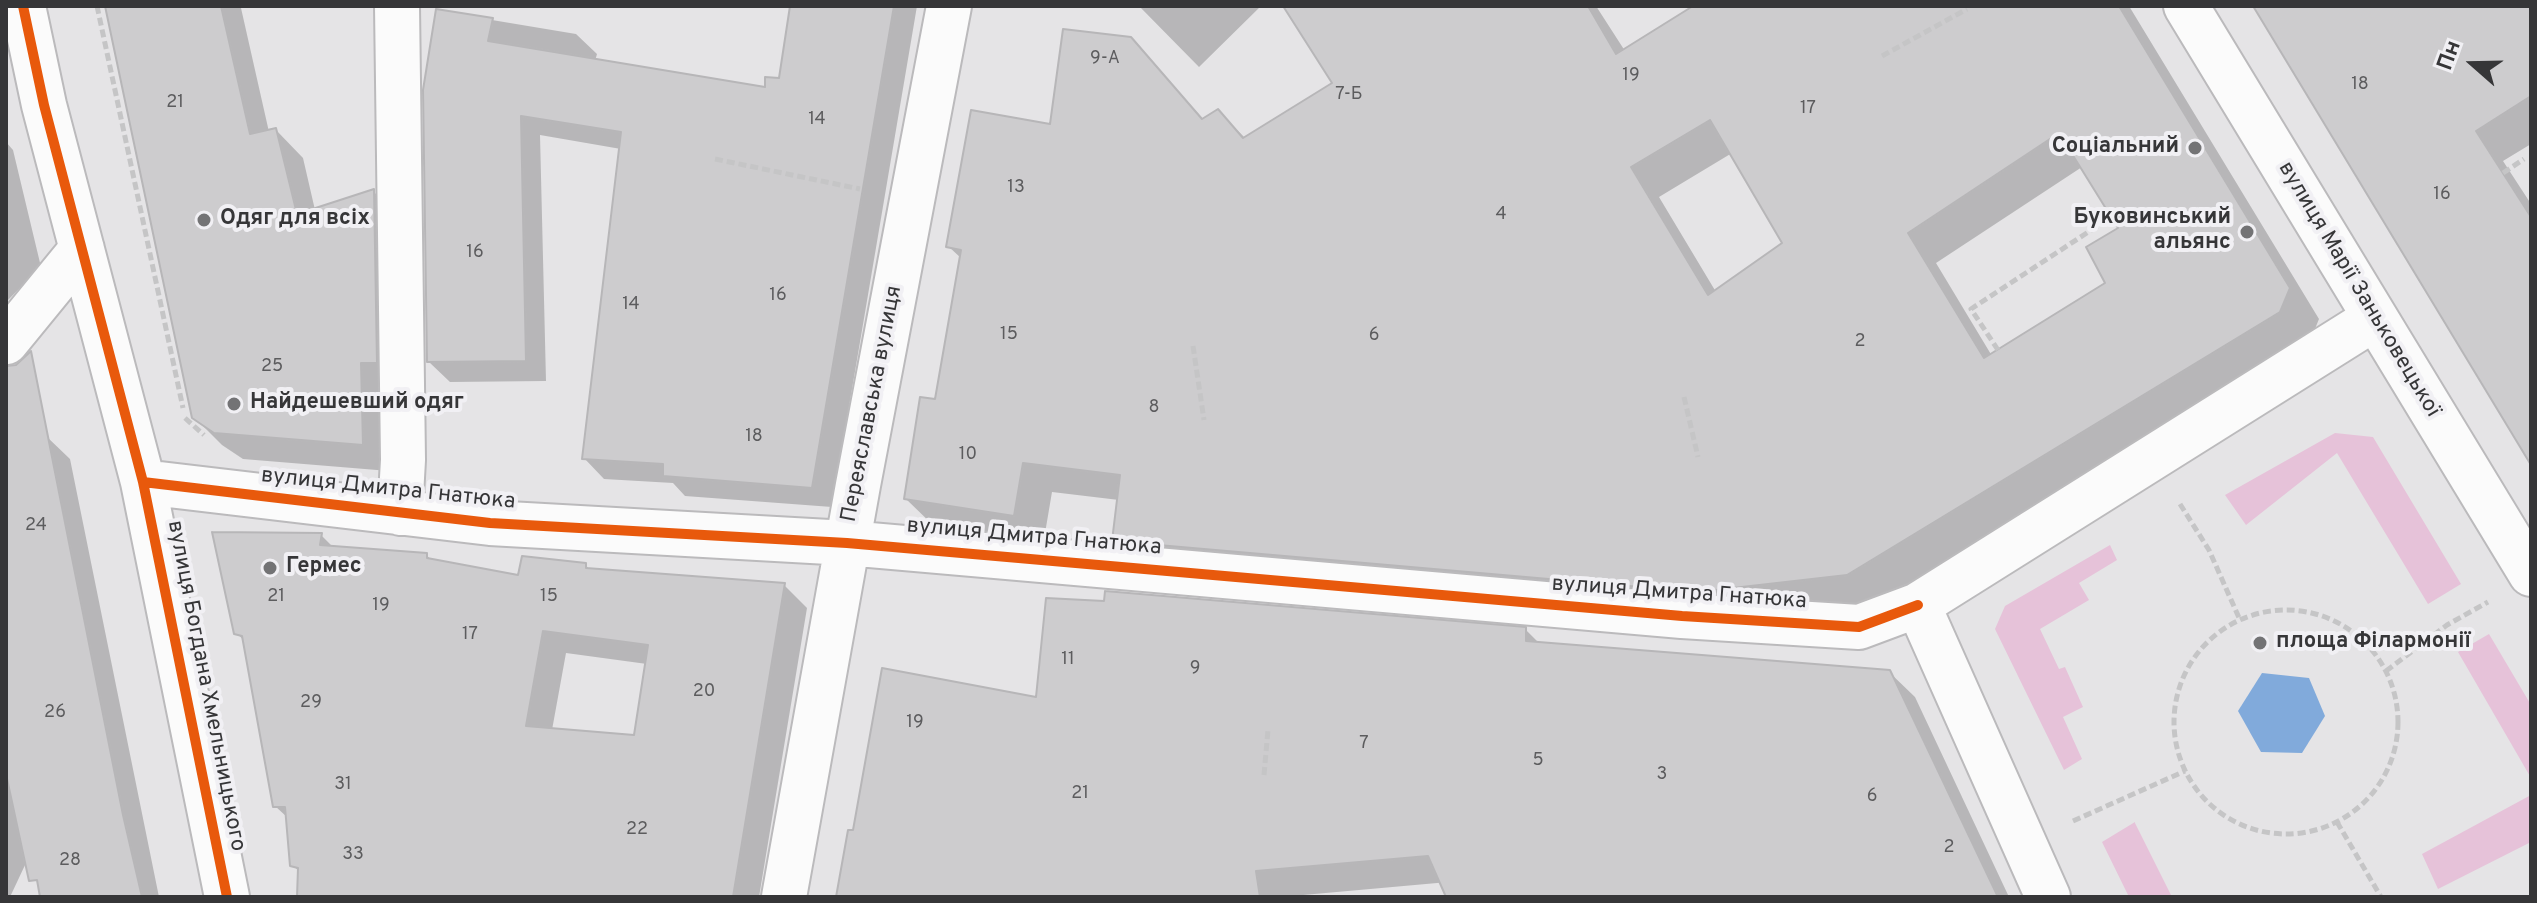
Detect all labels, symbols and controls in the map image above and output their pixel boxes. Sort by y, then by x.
north arrow [2433,24,2513,104]
text: Пн [2432,37,2468,74]
house number: 9-А [1090,48,1120,70]
house number: 19 [1622,65,1640,87]
house number: 18 [2351,74,2369,96]
house number: 7-Б [1335,84,1363,106]
house number: 21 [166,92,184,114]
house number: 17 [1800,98,1816,120]
house number: 14 [808,109,826,131]
place label: Соціальний [2052,135,2179,161]
marker: Соціальний [2186,139,2204,157]
street label: вулиця Марії Заньковецької [2271,158,2445,422]
house number: 13 [1007,177,1025,199]
house number: 16 [2433,184,2451,206]
house number: 4 [1495,204,1507,226]
place label: Буковинський альянс [2074,206,2231,258]
place label: Одяг для всіх [220,207,370,233]
marker: Одяг для всіх [195,211,213,229]
marker: Буковинський альянс [2238,223,2256,241]
house number: 16 [466,242,484,264]
street label: Переяславська вулиця [837,284,909,524]
house number: 16 [769,285,787,307]
house number: 14 [622,294,640,316]
house number: 15 [1000,324,1018,346]
house number: 6 [1369,325,1379,347]
house number: 2 [1854,331,1866,353]
house number: 25 [261,356,283,378]
place label: Найдешевший одяг [250,391,464,417]
marker: Найдешевший одяг [225,395,243,413]
house number: 8 [1149,397,1159,419]
house number: 18 [745,426,763,448]
house number: 10 [959,444,977,466]
street label: вулиця Дмитра Гнатюка [259,464,517,516]
street label: вулиця Дмитра Гнатюка [906,514,1162,562]
house number: 24 [25,515,47,537]
street label: вулиця Богдана Хмельницького [160,518,250,854]
place label: Гермес [286,555,362,581]
marker: Гермес [261,559,279,577]
street label: вулиця Дмитра Гнатюка [1551,572,1807,616]
house number: 21 [267,586,285,608]
house number: 15 [540,586,558,608]
house number: 19 [372,595,390,617]
house number: 17 [462,624,478,646]
place label: площа Філармонії [2276,630,2471,656]
marker: площа Філармонії [2251,634,2269,652]
house number: 11 [1061,649,1075,671]
house number: 9 [1190,658,1200,680]
house number: 20 [693,681,715,703]
house number: 29 [300,692,322,714]
house number: 26 [44,702,66,724]
house number: 19 [906,712,924,734]
house number: 7 [1359,733,1369,755]
house number: 5 [1532,750,1544,772]
house number: 3 [1657,764,1667,786]
house number: 31 [334,774,352,796]
house number: 21 [1071,783,1089,805]
house number: 6 [1867,786,1877,808]
house number: 22 [626,819,648,841]
house number: 2 [1943,837,1955,859]
house number: 33 [342,844,364,866]
house number: 28 [59,850,81,872]

